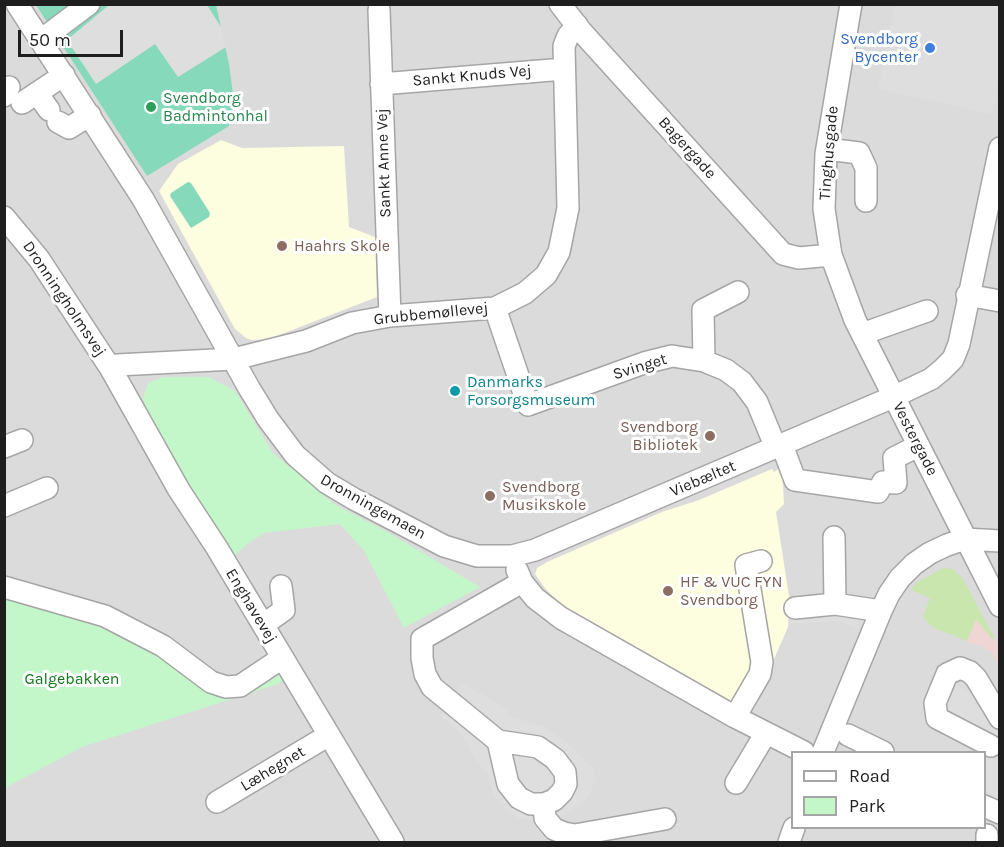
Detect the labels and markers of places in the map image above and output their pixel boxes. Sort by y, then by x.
place label: Svendborg Bycenter [840,29,918,67]
marker: Svendborg Bycenter [923,41,937,55]
place label: Svendborg Badmintonhal [163,88,268,126]
marker: Svendborg Badmintonhal [144,100,158,114]
place label: Haahrs Skole [294,236,390,256]
marker: Haahrs Skole [275,239,289,253]
place label: Danmarks Forsorgsmuseum [467,372,596,410]
marker: Danmarks Forsorgsmuseum [448,384,462,398]
place label: Svendborg Bibliotek [620,417,698,455]
marker: Svendborg Bibliotek [703,429,717,443]
place label: Svendborg Musikskole [502,477,586,515]
marker: Svendborg Musikskole [483,489,497,503]
place label: HF & VUC FYN Svendborg [680,572,782,610]
marker: HF & VUC FYN Svendborg [661,584,675,598]

